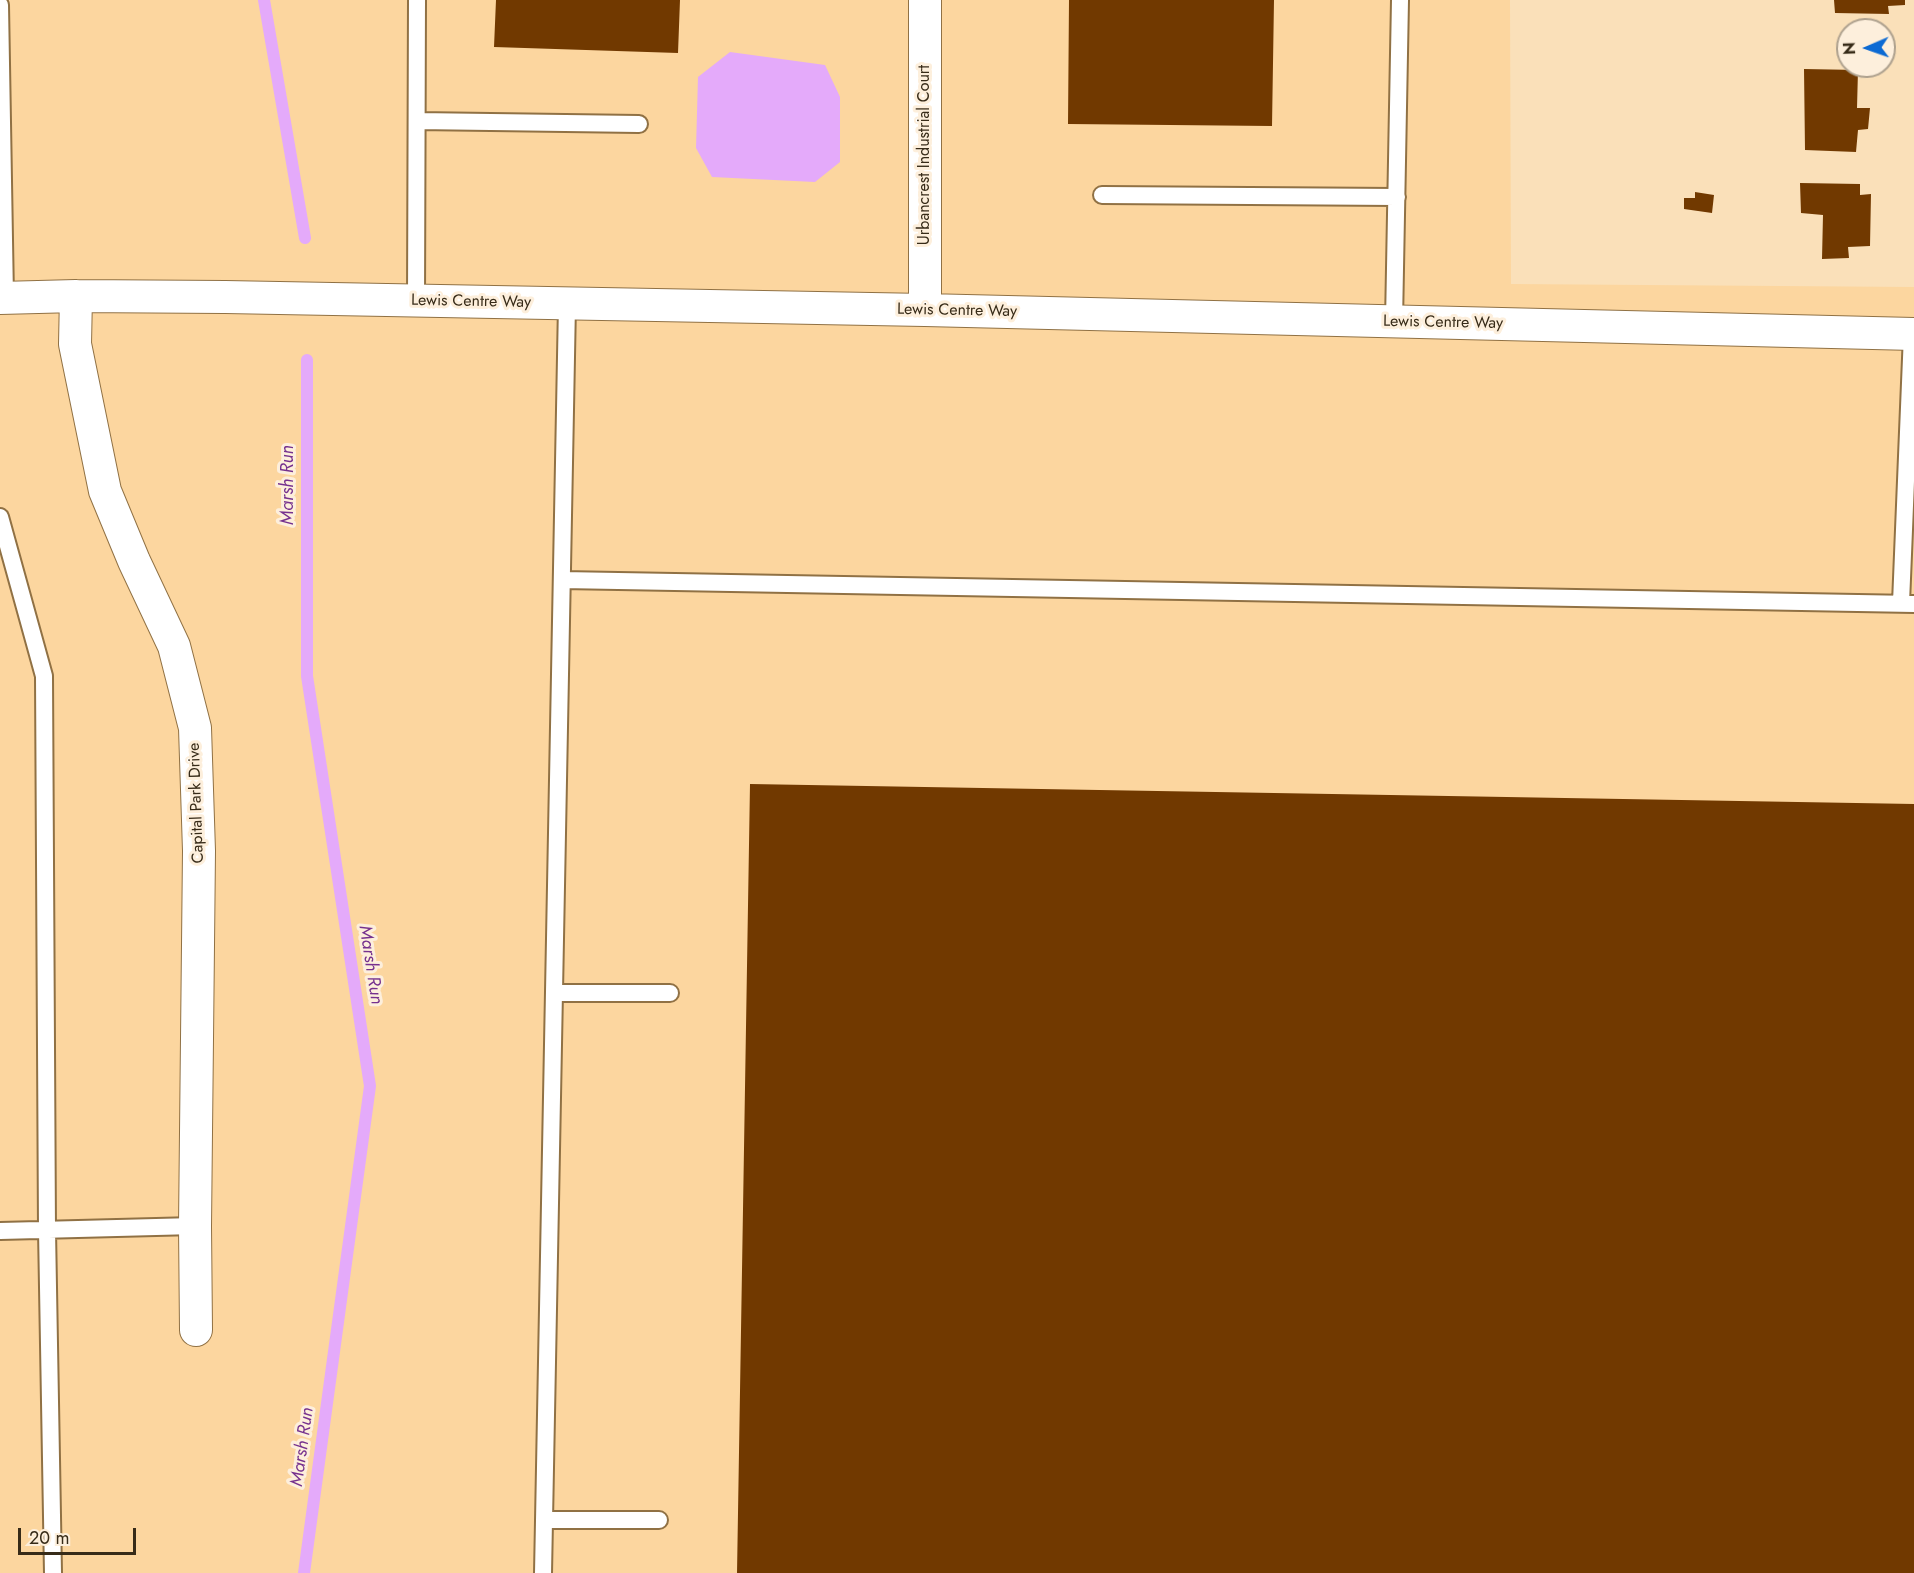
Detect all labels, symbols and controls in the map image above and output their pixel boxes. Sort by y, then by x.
north arrow [1836,18,1896,78]
text: N [1838,42,1861,55]
street label: Urbancrest Industrial Court [915,65,935,245]
street label: Lewis Centre Way [411,291,531,313]
street label: Lewis Centre Way [897,300,1017,322]
street label: Lewis Centre Way [1383,312,1503,334]
water label: Marsh Run [278,445,300,525]
street label: Capital Park Drive [185,742,209,864]
water label: Marsh Run [353,924,387,1006]
water label: Marsh Run [287,1406,319,1488]
scale bar [21,1516,140,1554]
text: 20 m [29,1525,69,1551]

